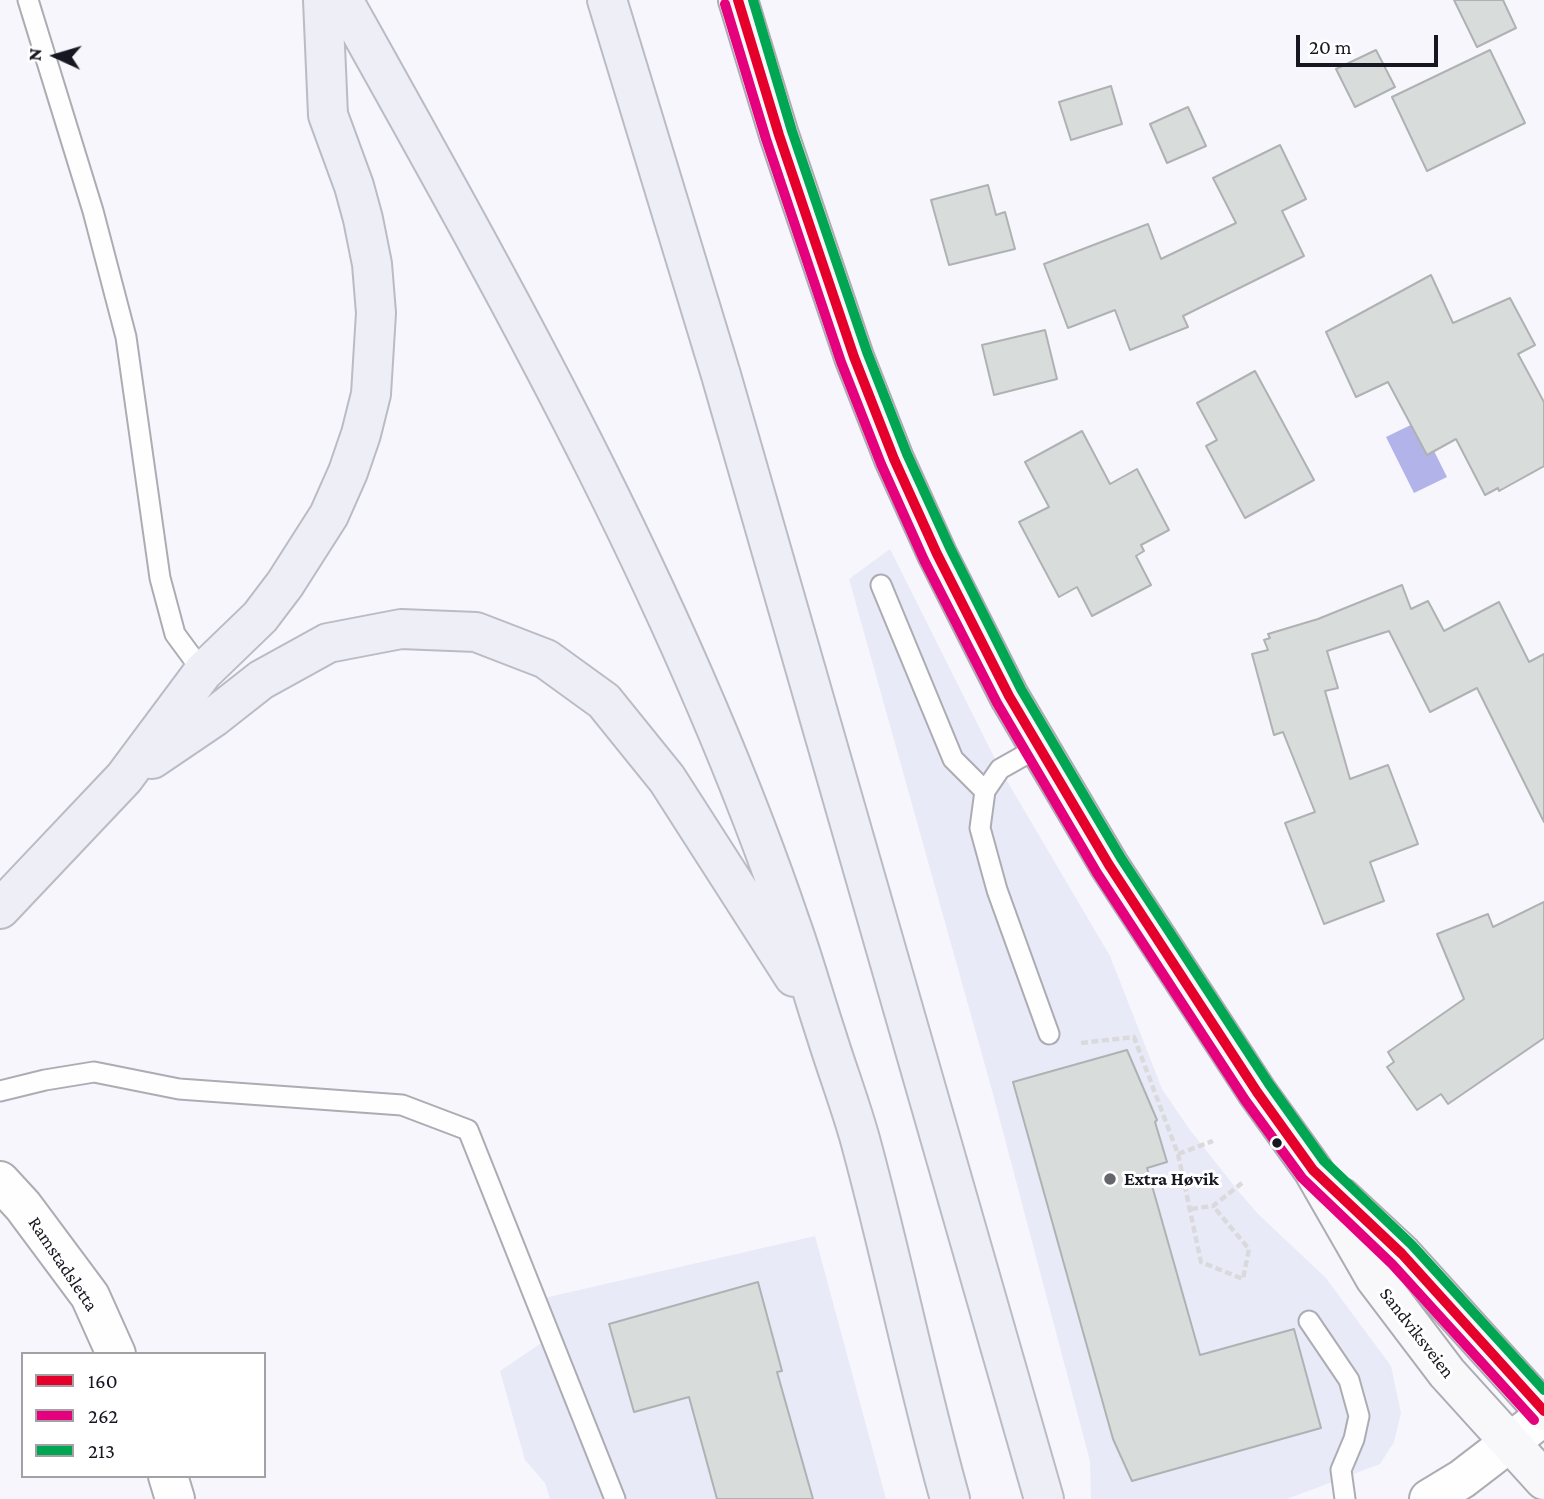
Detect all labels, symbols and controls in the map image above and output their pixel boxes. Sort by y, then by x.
north arrow [21,21,91,91]
scale bar [1299,21,1441,65]
text: 20 m [1309,35,1352,59]
text: N [24,47,45,62]
unlabelled marker [1270,1136,1284,1150]
place label: Extra Høvik [1124,1168,1219,1190]
marker: Extra Høvik [1102,1171,1118,1187]
street label: Ramstadsletta [23,1212,103,1316]
street label: Sandviksveien [1375,1283,1459,1383]
legend [21,1352,266,1478]
text: 160 [88,1369,118,1393]
text: 262 [88,1404,118,1428]
text: 213 [88,1439,115,1463]

